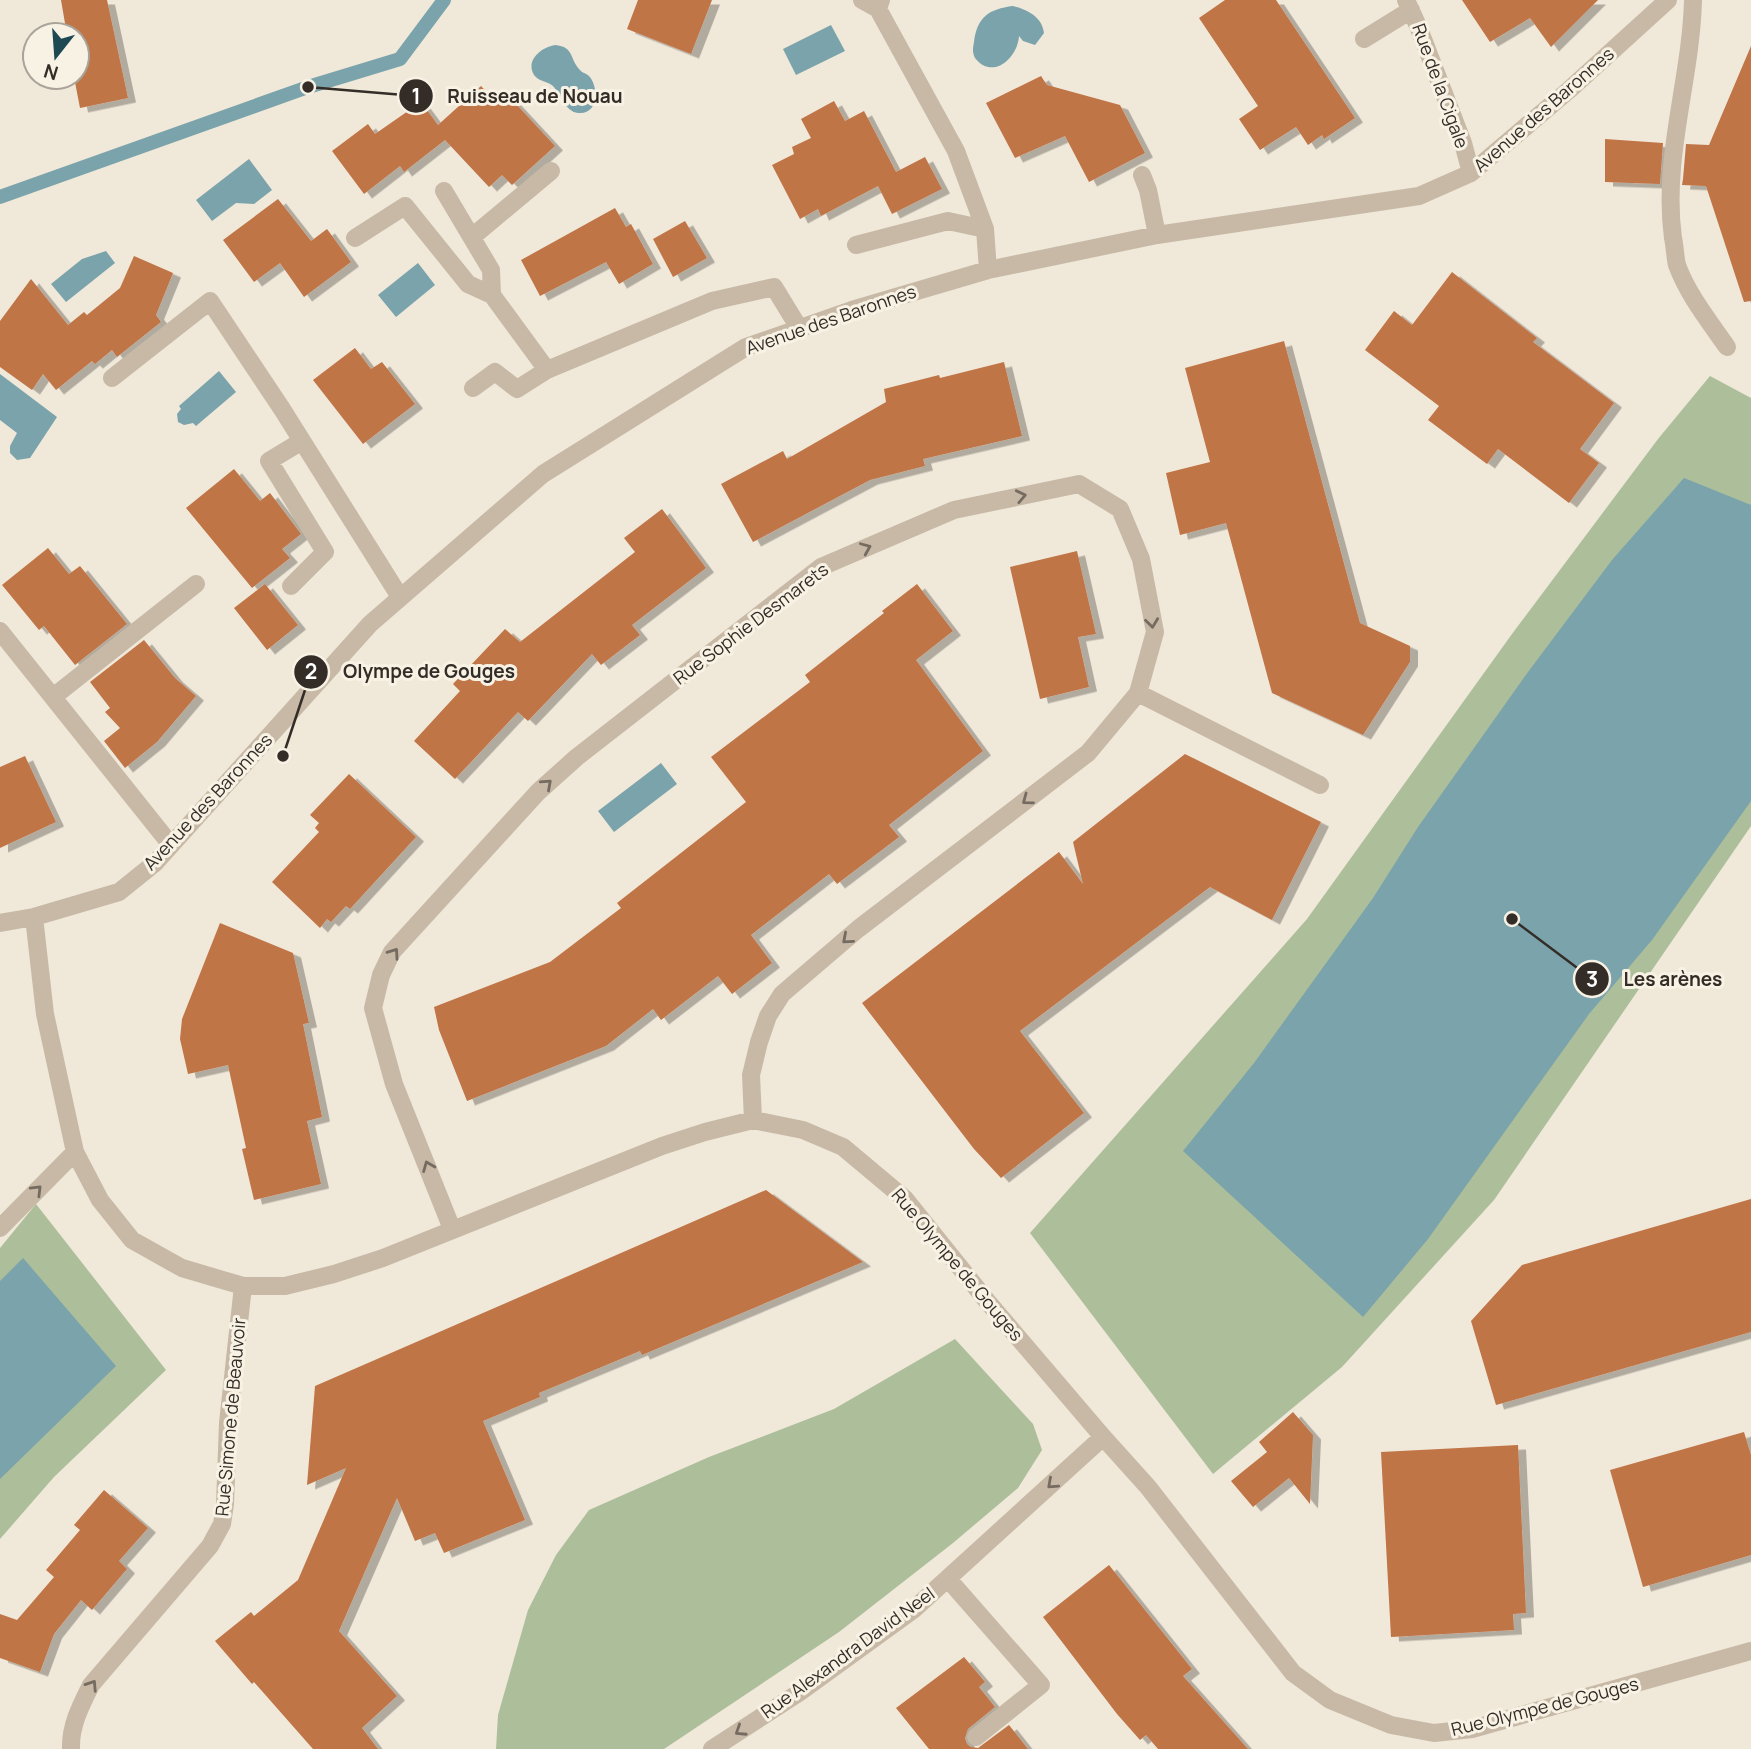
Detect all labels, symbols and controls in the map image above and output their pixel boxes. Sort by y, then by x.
street label: Rue de la Cigale [1407,20,1475,151]
north arrow [21,21,91,91]
street label: Avenue des Baronnes [1468,42,1619,177]
text: N [41,58,61,87]
callout: Ruisseau de Nouau [398,76,636,116]
text: 1 [411,82,421,110]
text: Ruisseau de Nouau [447,83,623,109]
street label: Avenue des Baronnes [742,279,919,359]
one-way arrow [1015,489,1027,504]
one-way arrow [859,542,871,556]
street label: Rue Sophie Desmarets [668,557,833,689]
one-way arrow [1145,617,1160,629]
callout: Olympe de Gouges [294,652,529,692]
text: 2 [305,657,317,685]
text: Olympe de Gouges [343,658,515,684]
street label: Avenue des Baronnes [138,728,277,875]
one-way arrow [538,780,551,792]
one-way arrow [1022,792,1034,805]
one-way arrow [842,931,855,943]
one-way arrow [386,948,398,961]
callout: Les arènes [1574,959,1736,999]
text: 3 [1586,965,1598,993]
text: Les arènes [1624,966,1722,992]
one-way arrow [422,1160,436,1172]
street label: Rue Olympe de Gouges [887,1183,1029,1346]
one-way arrow [29,1185,42,1198]
street label: Rue Simone de Beauvoir [209,1316,251,1517]
one-way arrow [1047,1475,1060,1488]
street label: Rue Alexandra David Neel [756,1581,939,1723]
street label: Rue Olympe de Gouges [1449,1671,1641,1741]
one-way arrow [84,1680,97,1693]
one-way arrow [735,1722,748,1735]

